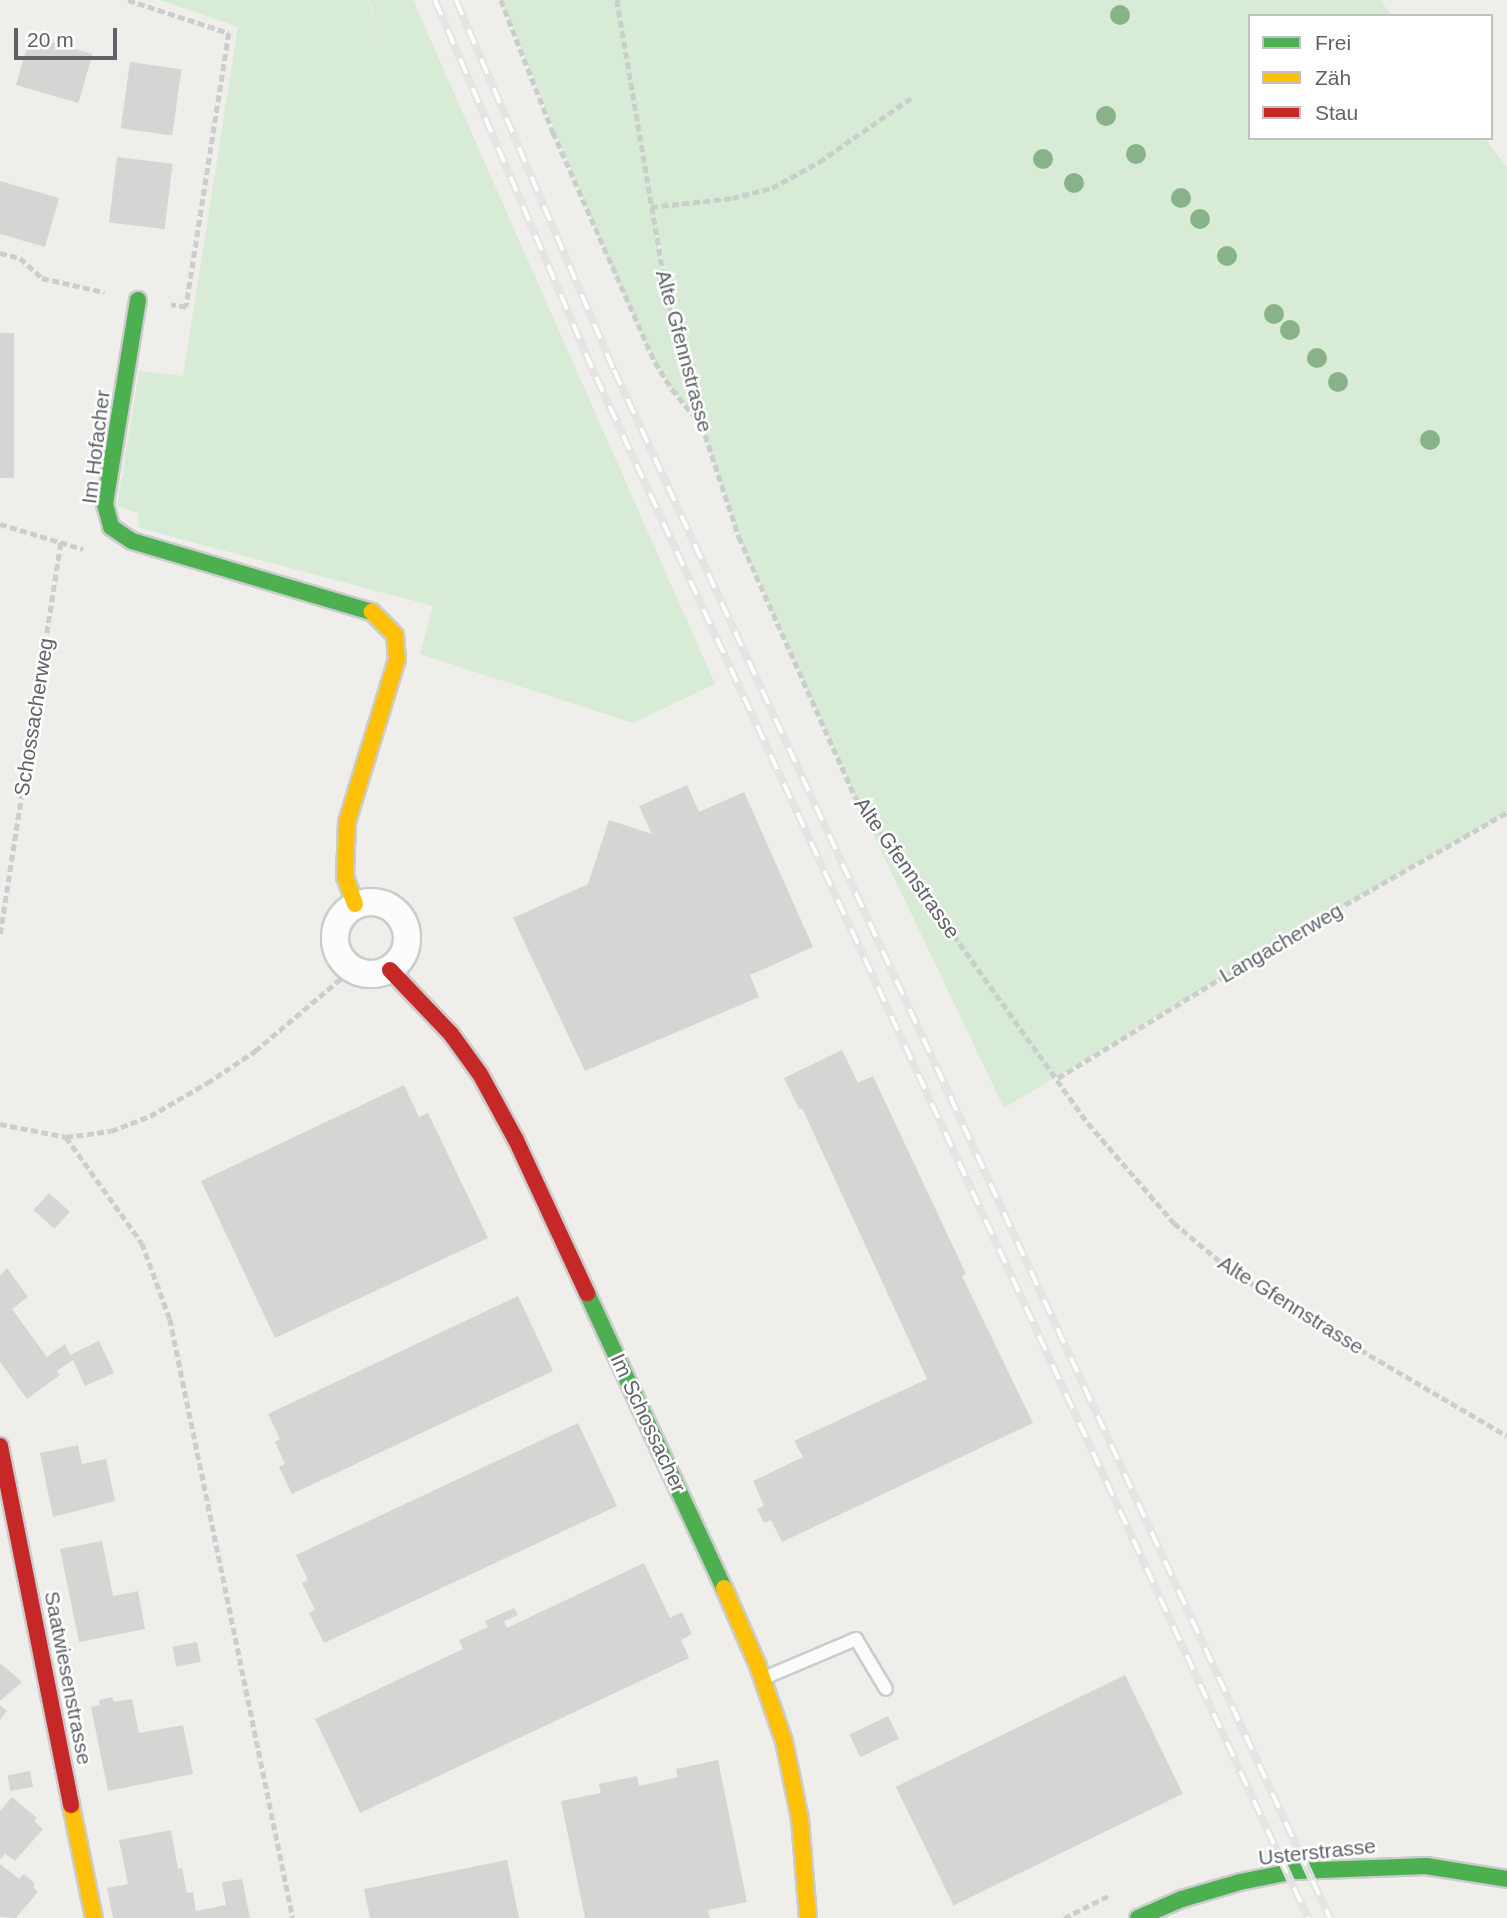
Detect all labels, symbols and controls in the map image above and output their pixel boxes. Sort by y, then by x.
scale bar [18,14,121,58]
legend [1248,14,1493,140]
text: 20 m [27,28,74,51]
text: Frei [1315,31,1351,54]
text: Zäh [1315,66,1351,89]
text: Stau [1315,101,1358,124]
street label: Alte Gfennstrasse [650,267,718,435]
street label: Im Hofacher [77,389,115,505]
street label: Schossacherweg [9,636,59,798]
street label: Alte Gfennstrasse [849,792,965,944]
street label: Langacherweg [1215,898,1347,988]
street label: Alte Gfennstrasse [1214,1250,1368,1360]
street label: Im Schossacher [605,1349,691,1497]
street label: Saatwiesenstrasse [39,1589,97,1767]
street label: Usterstrasse [1257,1833,1377,1871]

